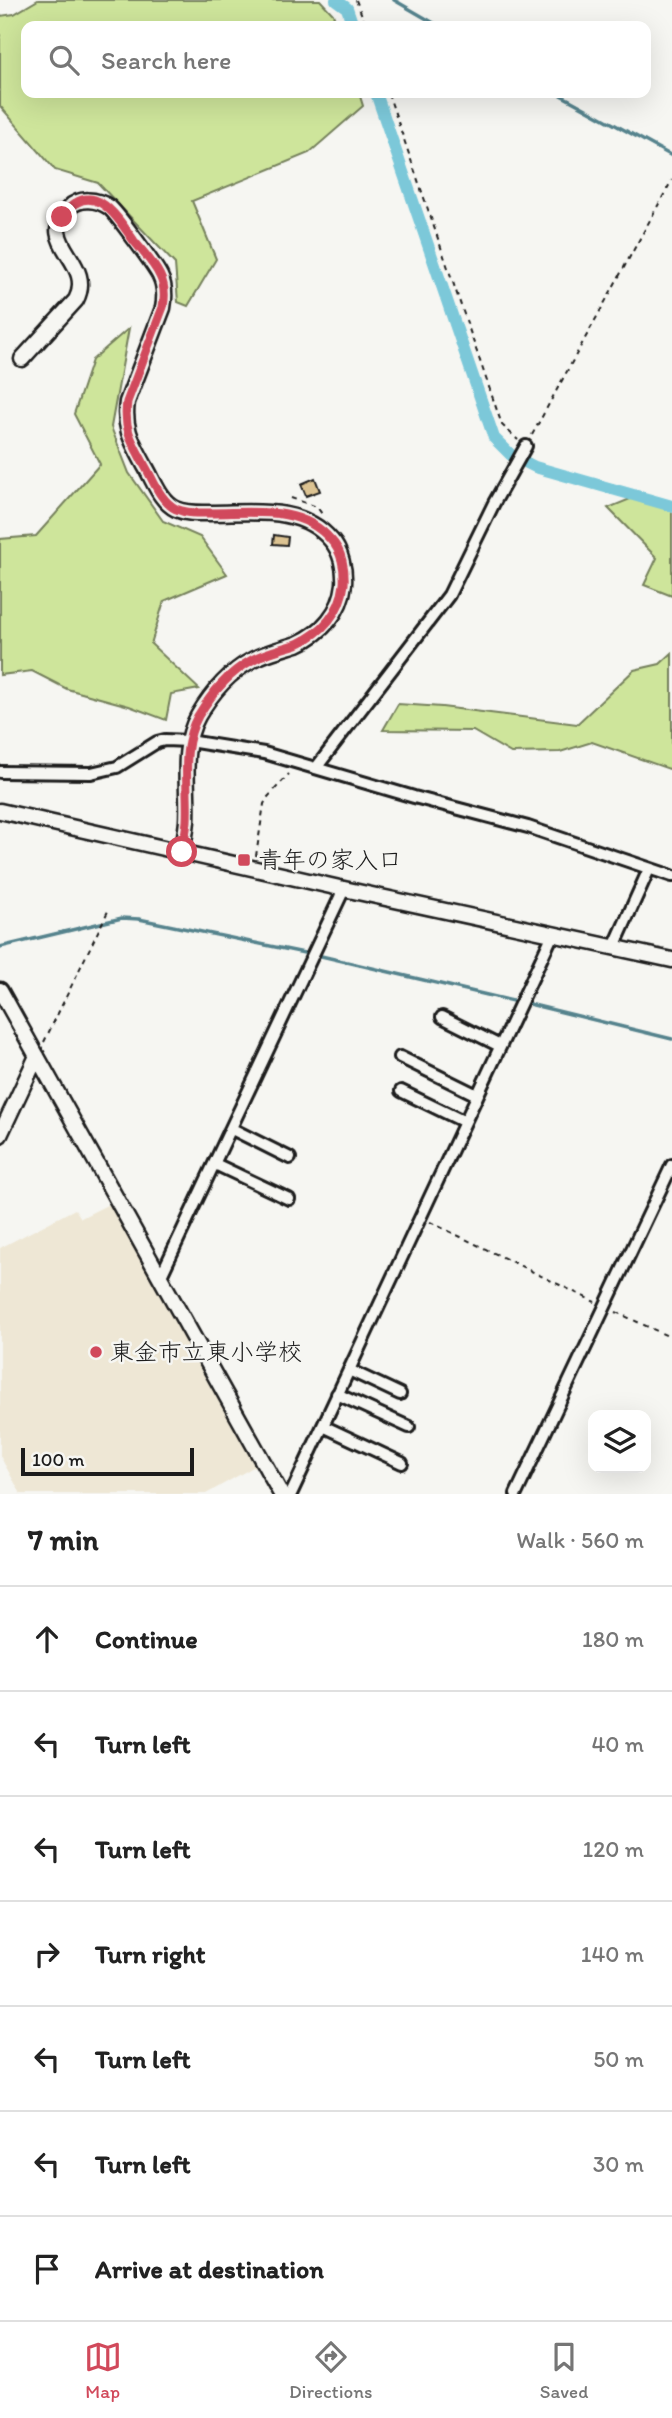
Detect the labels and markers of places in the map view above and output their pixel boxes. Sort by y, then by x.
place label: 青年の家入口 [258,845,402,874]
marker: 青年の家入口 [236,852,252,868]
place label: 東金市立東小学校 [110,1337,302,1366]
marker: 東金市立東小学校 [88,1344,104,1360]

